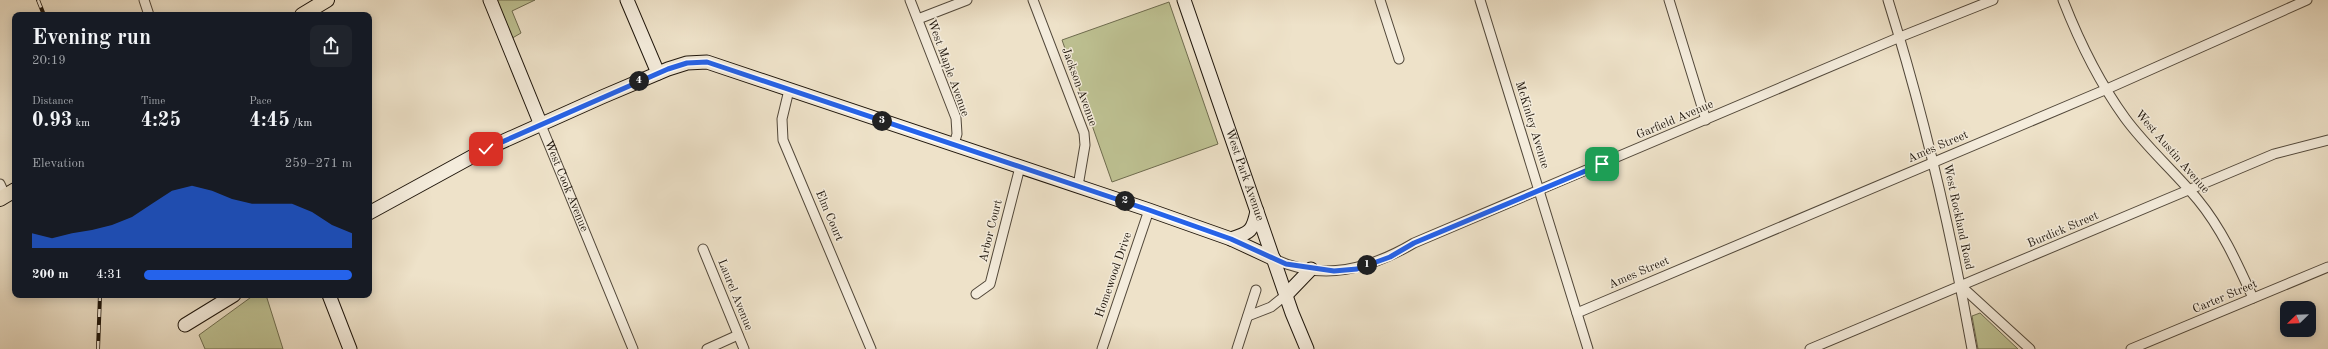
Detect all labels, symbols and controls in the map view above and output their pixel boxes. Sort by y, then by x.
street label: West Maple Avenue [925,18,971,119]
button: share [310,25,352,67]
text: Evening run [32,27,151,49]
street label: Jackson Avenue [1059,46,1099,128]
text: 20:19 [32,54,66,67]
pin: 4 [629,71,649,91]
text: 4 [636,75,642,86]
street label: McKinley Avenue [1513,80,1551,171]
text: Distance [32,96,73,107]
text: Time [141,96,165,107]
text: Pace [249,96,272,107]
street label: Garfield Avenue [1635,98,1716,142]
street label: West Austin Avenue [2133,108,2212,196]
text: 0.93 [32,111,72,131]
text: 4:25 [141,111,181,131]
text: 4:45 [249,111,290,131]
pin: 3 [872,111,892,131]
text: 3 [879,115,885,126]
text: km [72,118,90,129]
text: /km [290,118,312,129]
street label: West Park Avenue [1223,127,1266,223]
street label: Ames Street [1906,129,1970,165]
pin [469,132,503,166]
icon: check [475,138,497,160]
street label: West Cook Avenue [542,139,590,234]
pin [1585,147,1619,181]
icon: arrive [1591,153,1613,175]
text: Elevation [32,157,85,170]
text: 259–271 m [285,157,352,170]
street label: West Rockland Road [1941,163,1975,271]
street label: Elm Court [813,189,845,243]
pin: 2 [1115,191,1135,211]
text: 2 [1122,195,1128,206]
street label: Arbor Court [977,198,1005,264]
street label: Burdick Street [2026,210,2100,250]
street label: Homewood Drive [1094,230,1134,319]
pin: 1 [1357,255,1377,275]
street label: Ames Street [1607,255,1671,291]
street label: Laurel Avenue [715,258,755,333]
text: 1 [1364,259,1370,270]
text: 200 m [32,268,69,281]
text: 4:31 [96,268,122,281]
street label: Carter Street [2191,278,2259,316]
north arrow [2280,301,2316,337]
map controls [2280,301,2316,337]

